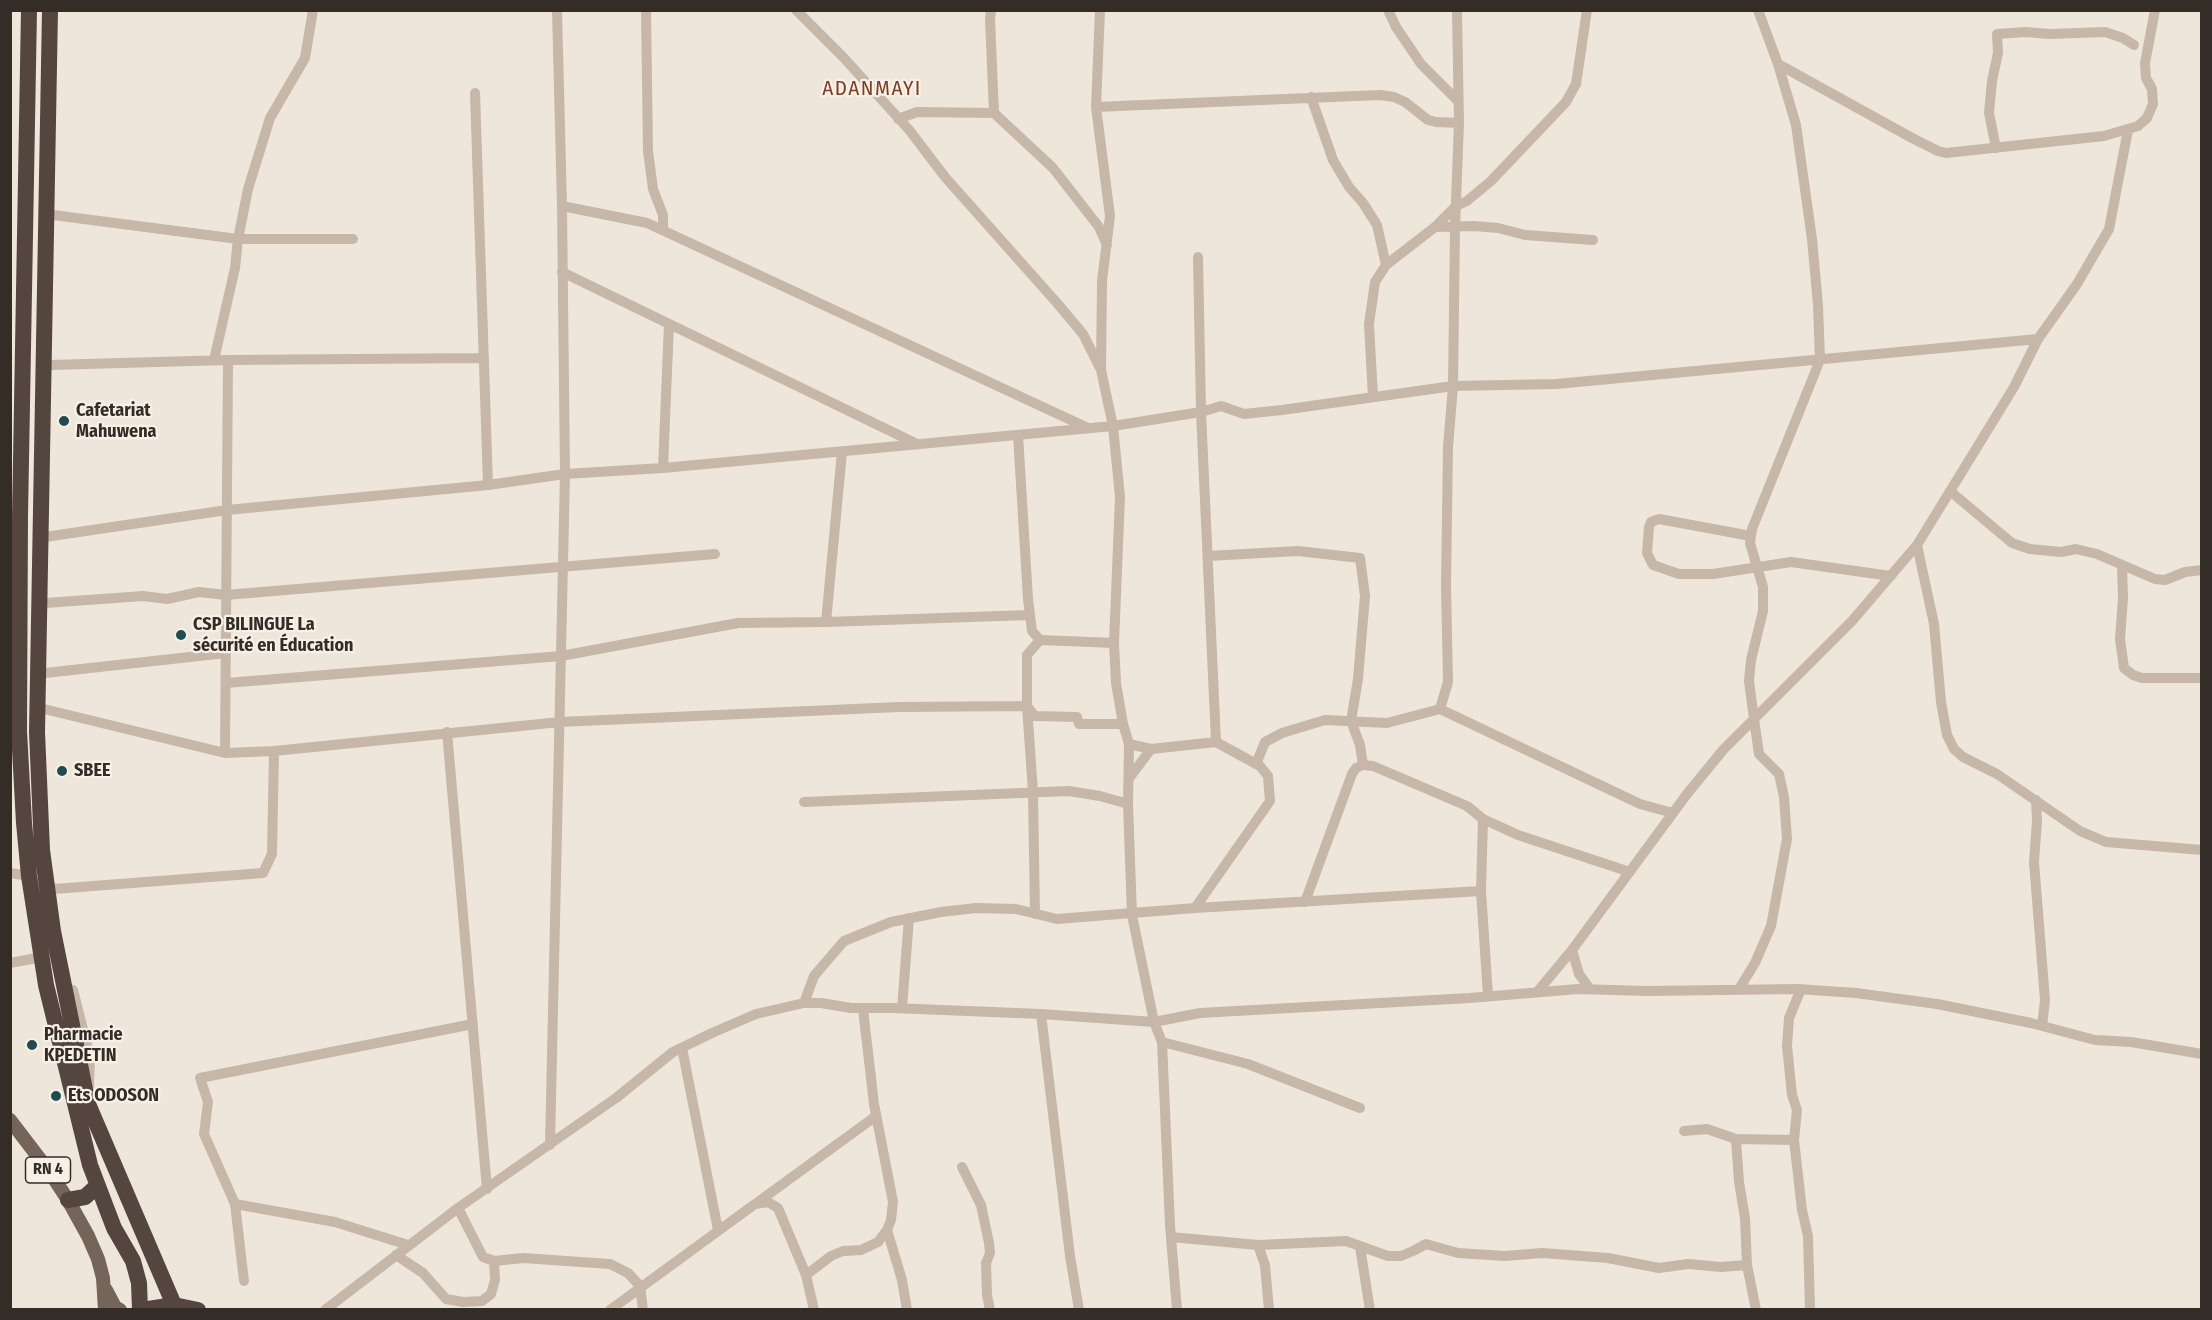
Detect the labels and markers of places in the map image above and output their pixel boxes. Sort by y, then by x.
place label: Cafetariat Mahuwena [76,400,157,442]
marker: Cafetariat Mahuwena [57,414,71,428]
place label: CSP BILINGUE La sécurité en Éducation [193,614,353,656]
marker: CSP BILINGUE La sécurité en Éducation [174,628,188,642]
place label: SBEE [74,760,110,782]
marker: SBEE [55,764,69,778]
place label: Pharmacie KPEDETIN [44,1024,123,1066]
marker: Pharmacie KPEDETIN [25,1038,39,1052]
place label: Ets ODOSON [68,1085,159,1107]
marker: Ets ODOSON [49,1089,63,1103]

